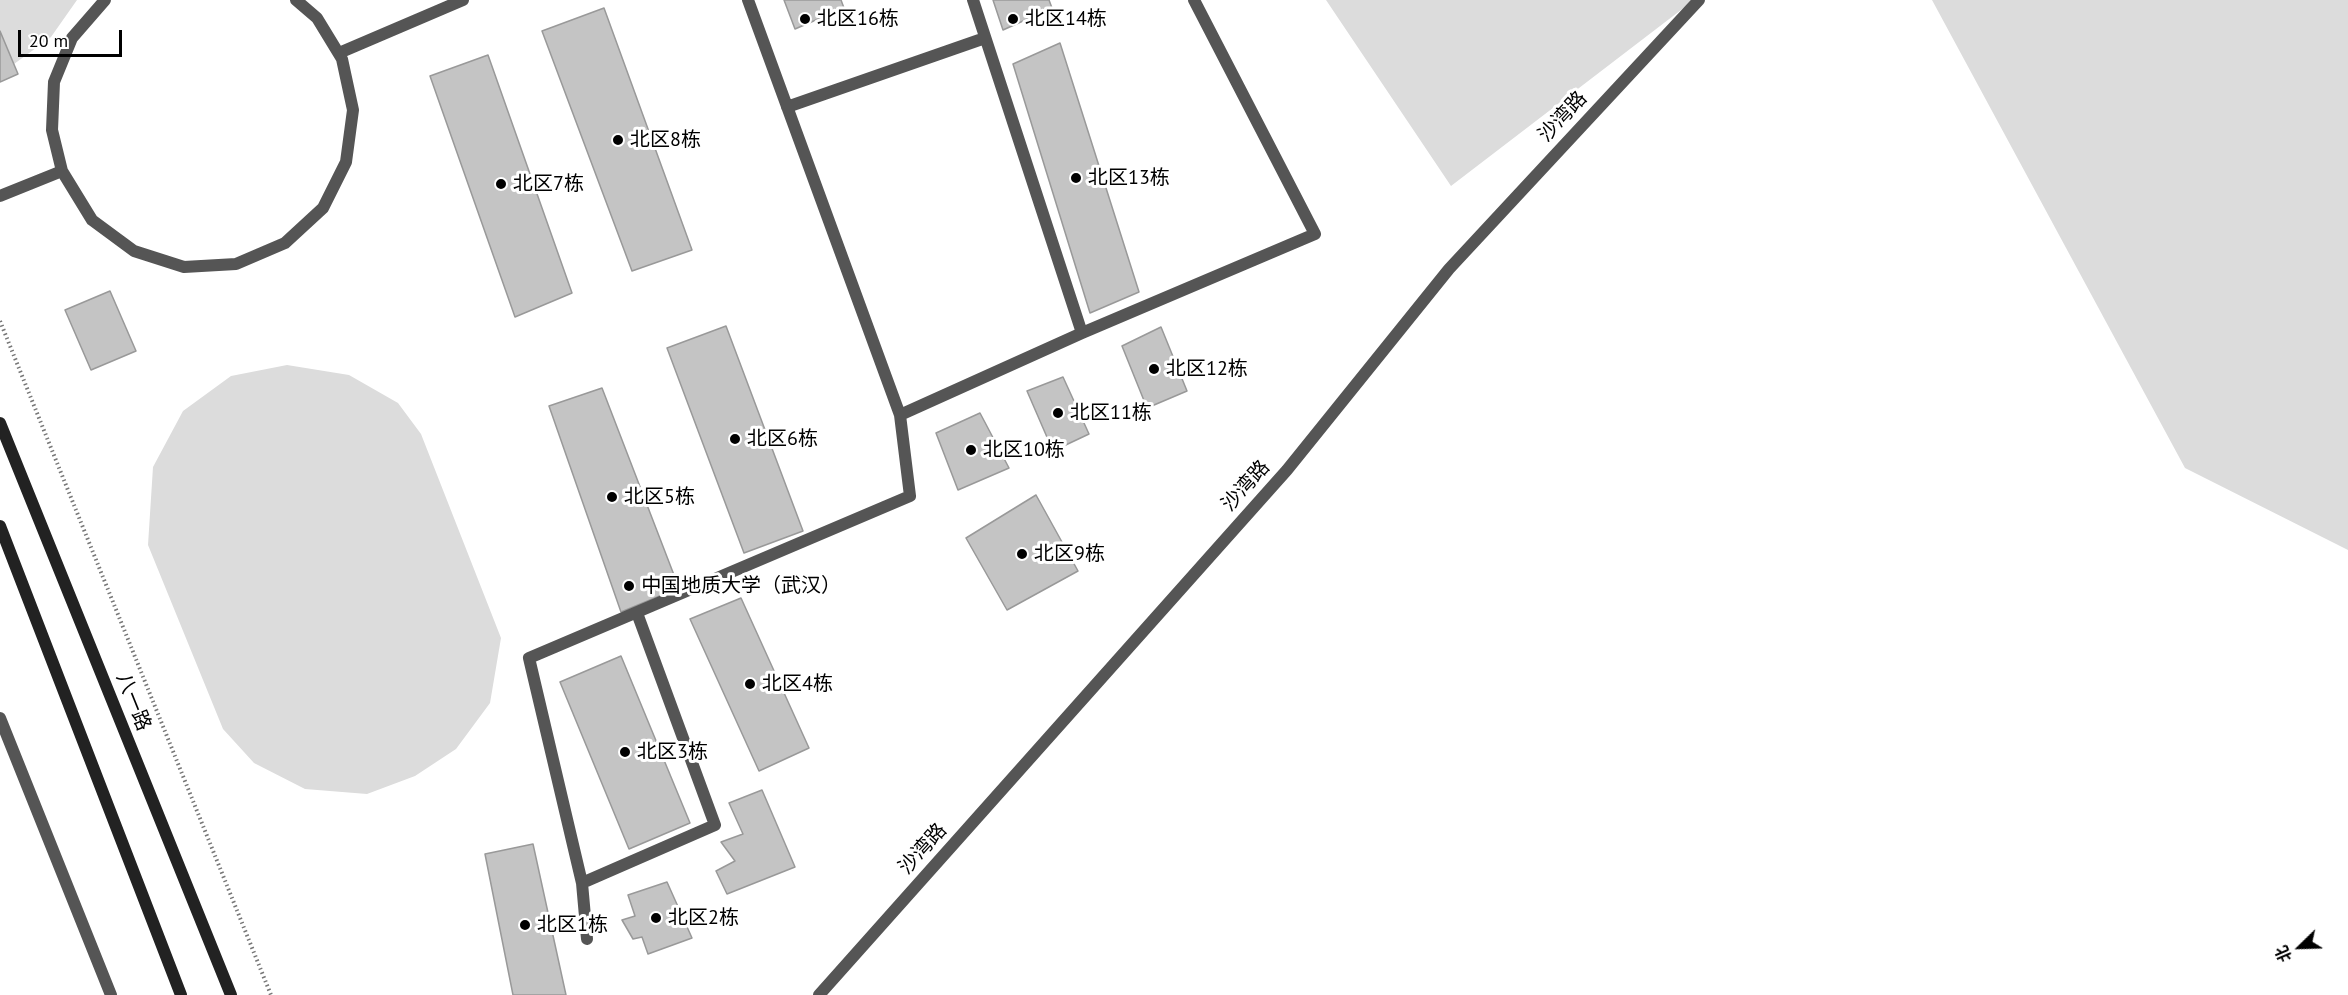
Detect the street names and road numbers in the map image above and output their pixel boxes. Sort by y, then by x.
street label: 沙湾路 [1534,87,1592,147]
street label: 沙湾路 [1217,456,1275,516]
street label: 八一路 [111,670,155,734]
street label: 沙湾路 [894,819,952,879]

